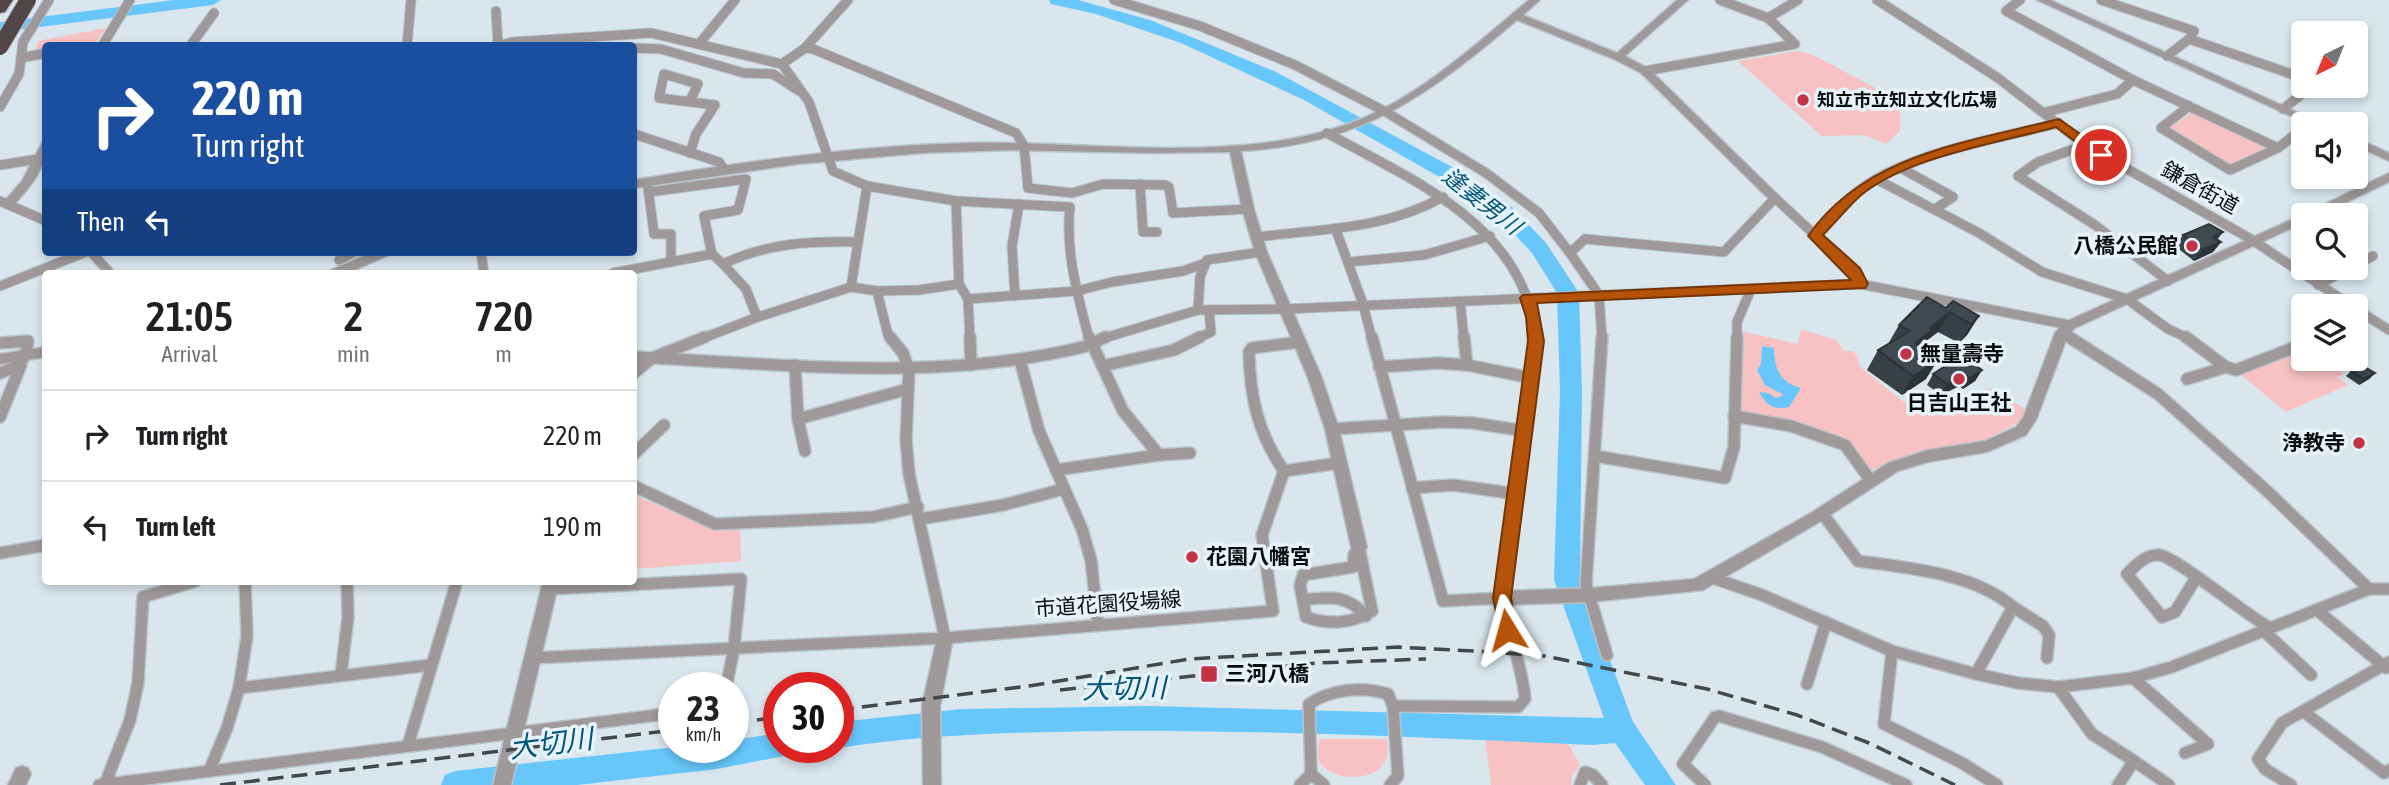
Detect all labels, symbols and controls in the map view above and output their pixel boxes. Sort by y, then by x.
north arrow [2291,21,2368,98]
map controls [2291,21,2368,371]
text: 220 m [192,69,303,125]
icon: right [77,70,168,161]
place label: 知立市立知立文化広場 [1817,89,1997,110]
marker: 知立市立知立文化広場 [1795,92,1811,108]
button: sound [2291,112,2368,189]
pin [2071,125,2131,185]
text: Turn right [192,127,305,164]
icon: arrive [2082,136,2120,174]
street label: 鎌倉街道 [2158,156,2243,218]
water label: 逢妻男川 [1438,162,1529,241]
icon: left [139,203,177,241]
button: search [2291,203,2368,280]
text: Then [77,207,125,237]
place label: 八橋公民館 [2073,233,2178,257]
marker: 八橋公民館 [2184,238,2200,254]
text: 21:05 [146,292,233,340]
text: 2 [344,292,363,340]
text: 720 [474,292,533,340]
button: layers [2291,294,2368,371]
text: Arrival [161,341,218,367]
text: min [337,341,370,367]
text: m [495,341,512,367]
place label: 無量壽寺 [1920,341,2004,365]
marker: 無量壽寺 [1898,346,1914,362]
marker: 日吉山王社 [1951,371,1967,387]
place label: 日吉山王社 [1907,390,2012,414]
icon: right [77,417,115,455]
text: Turn right [136,421,227,451]
text: 220 m [543,421,602,451]
place label: 浄教寺 [2282,430,2345,454]
marker: 浄教寺 [2351,435,2367,451]
icon: left [77,508,115,546]
text: Turn left [136,512,216,542]
text: 190 m [543,512,602,542]
place label: 花園八幡宮 [1206,544,1311,568]
marker: 花園八幡宮 [1184,549,1200,565]
street label: 市道花園役場線 [1034,586,1182,620]
position arrow [1470,593,1544,667]
place label: 三河八橋 [1225,661,1309,685]
marker: 三河八橋 [1199,664,1219,684]
water label: 大切川 [1082,671,1169,705]
speed limit sign: 30 [763,672,854,763]
text: 23 [687,688,720,728]
water label: 大切川 [507,722,598,764]
text: km/h [686,724,721,745]

